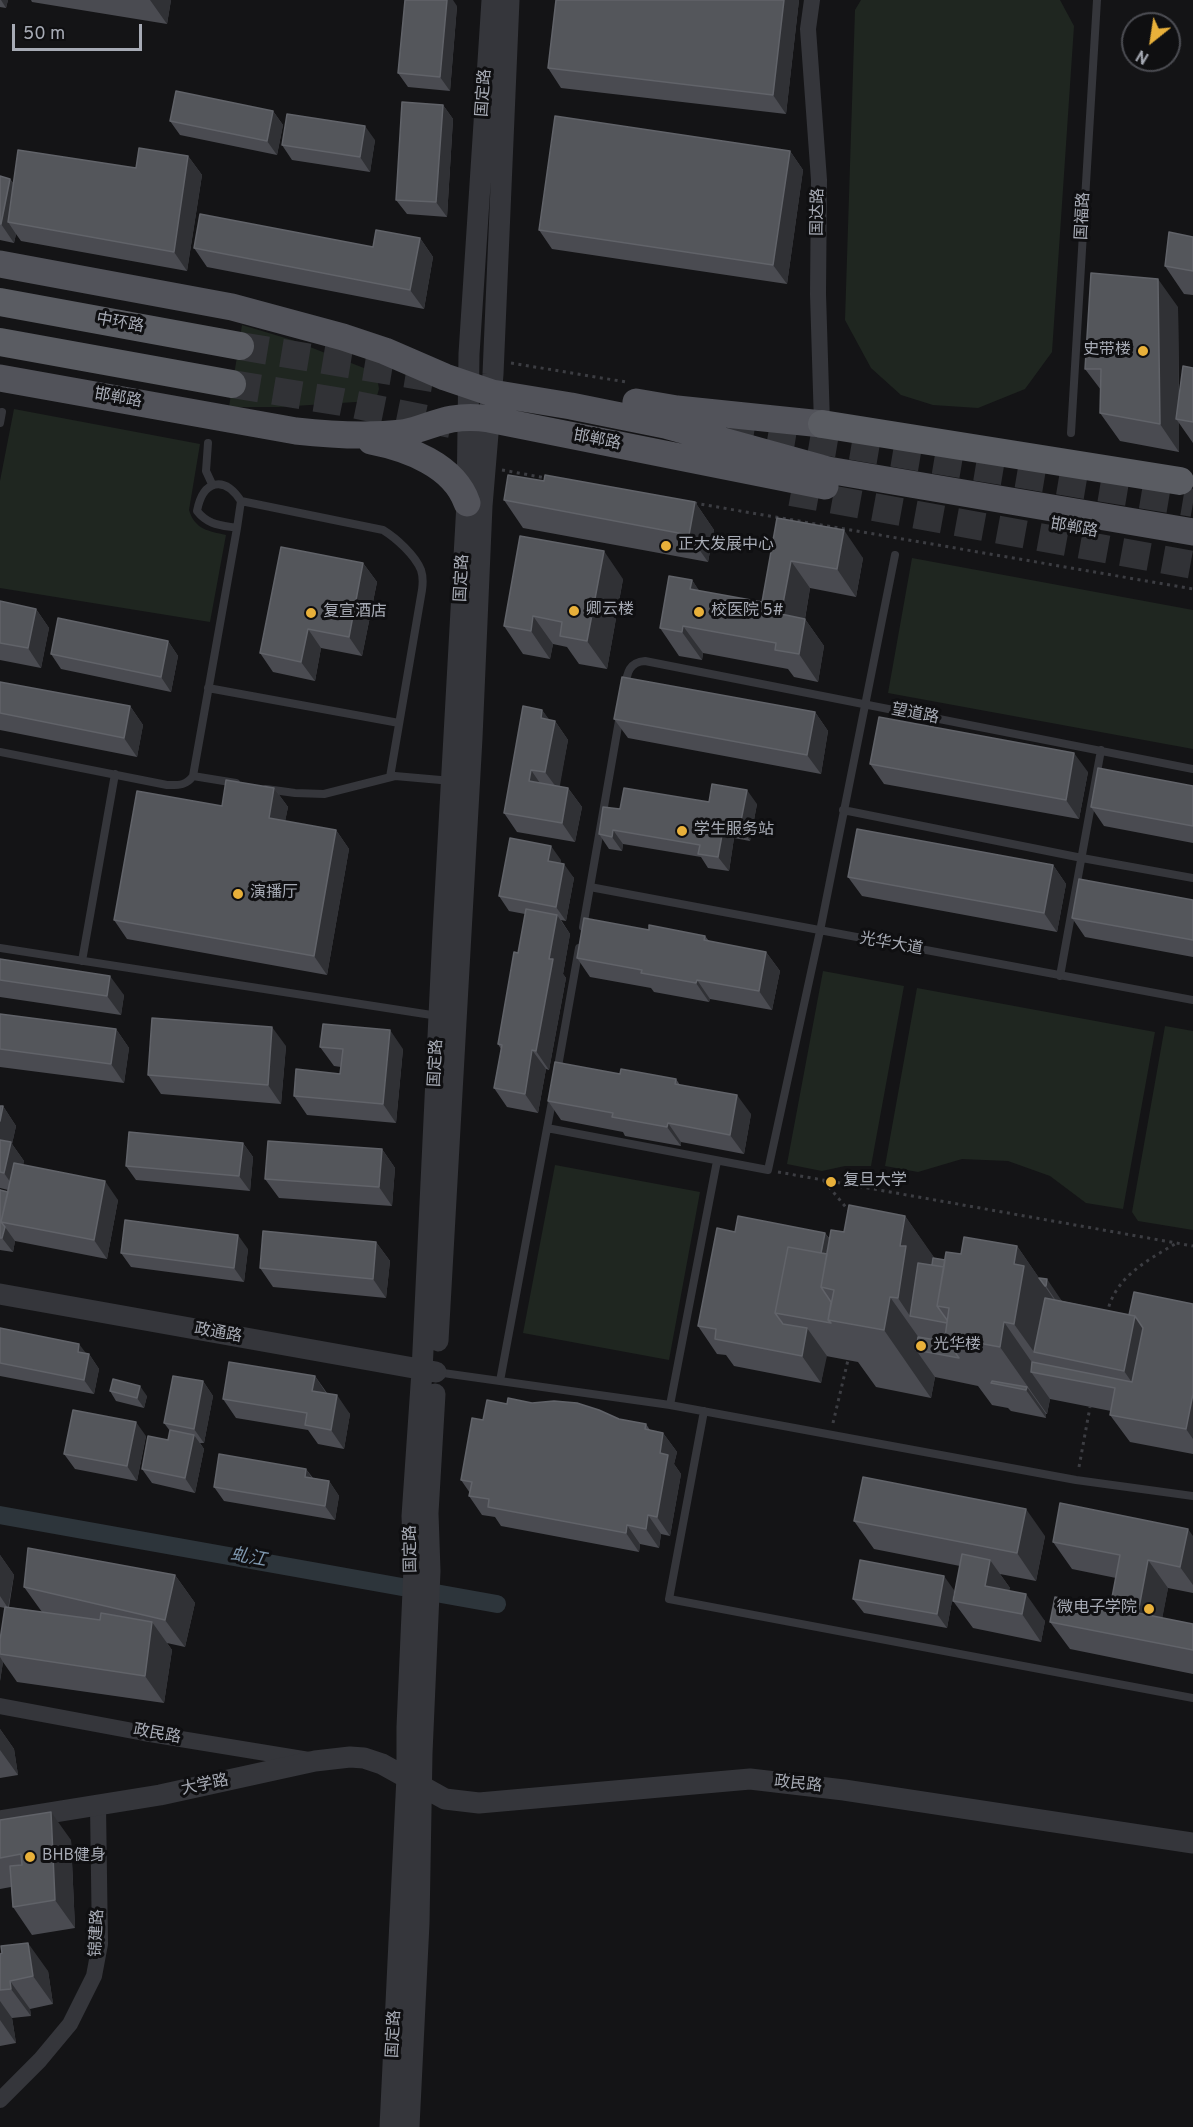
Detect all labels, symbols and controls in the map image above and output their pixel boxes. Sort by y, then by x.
scale bar [15,12,146,50]
north arrow [1121,12,1181,72]
text: 50 m [23,23,65,46]
text: N [1133,44,1153,67]
street label: 国定路 [474,68,496,118]
street label: 国达路 [809,188,829,236]
street label: 国福路 [1073,192,1095,240]
street label: 中环路 [95,310,145,338]
place label: 史带楼 [1083,341,1131,361]
marker: 史带楼 [1136,344,1150,358]
street label: 邯郸路 [93,385,143,413]
street label: 邯郸路 [572,427,622,455]
street label: 邯郸路 [1049,515,1099,543]
place label: 正大发展中心 [678,536,774,556]
marker: 正大发展中心 [659,539,673,553]
street label: 国定路 [452,554,474,602]
place label: 卿云楼 [586,601,634,621]
place label: 校医院 5# [711,602,784,622]
place label: 复宣酒店 [323,603,387,623]
marker: 卿云楼 [567,604,581,618]
marker: 校医院 5# [692,605,706,619]
marker: 复宣酒店 [304,606,318,620]
street label: 望道路 [890,701,940,729]
place label: 学生服务站 [694,821,774,841]
marker: 学生服务站 [675,824,689,838]
place label: 演播厅 [250,884,298,904]
marker: 演播厅 [231,887,245,901]
street label: 光华大道 [858,930,924,960]
street label: 国定路 [426,1039,448,1087]
place label: 复旦大学 [843,1172,907,1192]
marker: 复旦大学 [824,1175,838,1189]
street label: 政通路 [193,1320,243,1348]
place label: 光华楼 [933,1336,981,1356]
marker: 光华楼 [914,1339,928,1353]
street label: 国定路 [402,1525,422,1573]
water label: 虬江 [228,1545,268,1573]
place label: 微电子学院 [1057,1599,1137,1619]
marker: 微电子学院 [1142,1602,1156,1616]
street label: 政民路 [132,1721,182,1749]
street label: 大学路 [180,1772,230,1800]
street label: 政民路 [773,1773,823,1797]
place label: BHB健身 [42,1847,106,1867]
marker: BHB健身 [23,1850,37,1864]
street label: 锦建路 [87,1909,109,1957]
street label: 国定路 [384,2010,406,2058]

